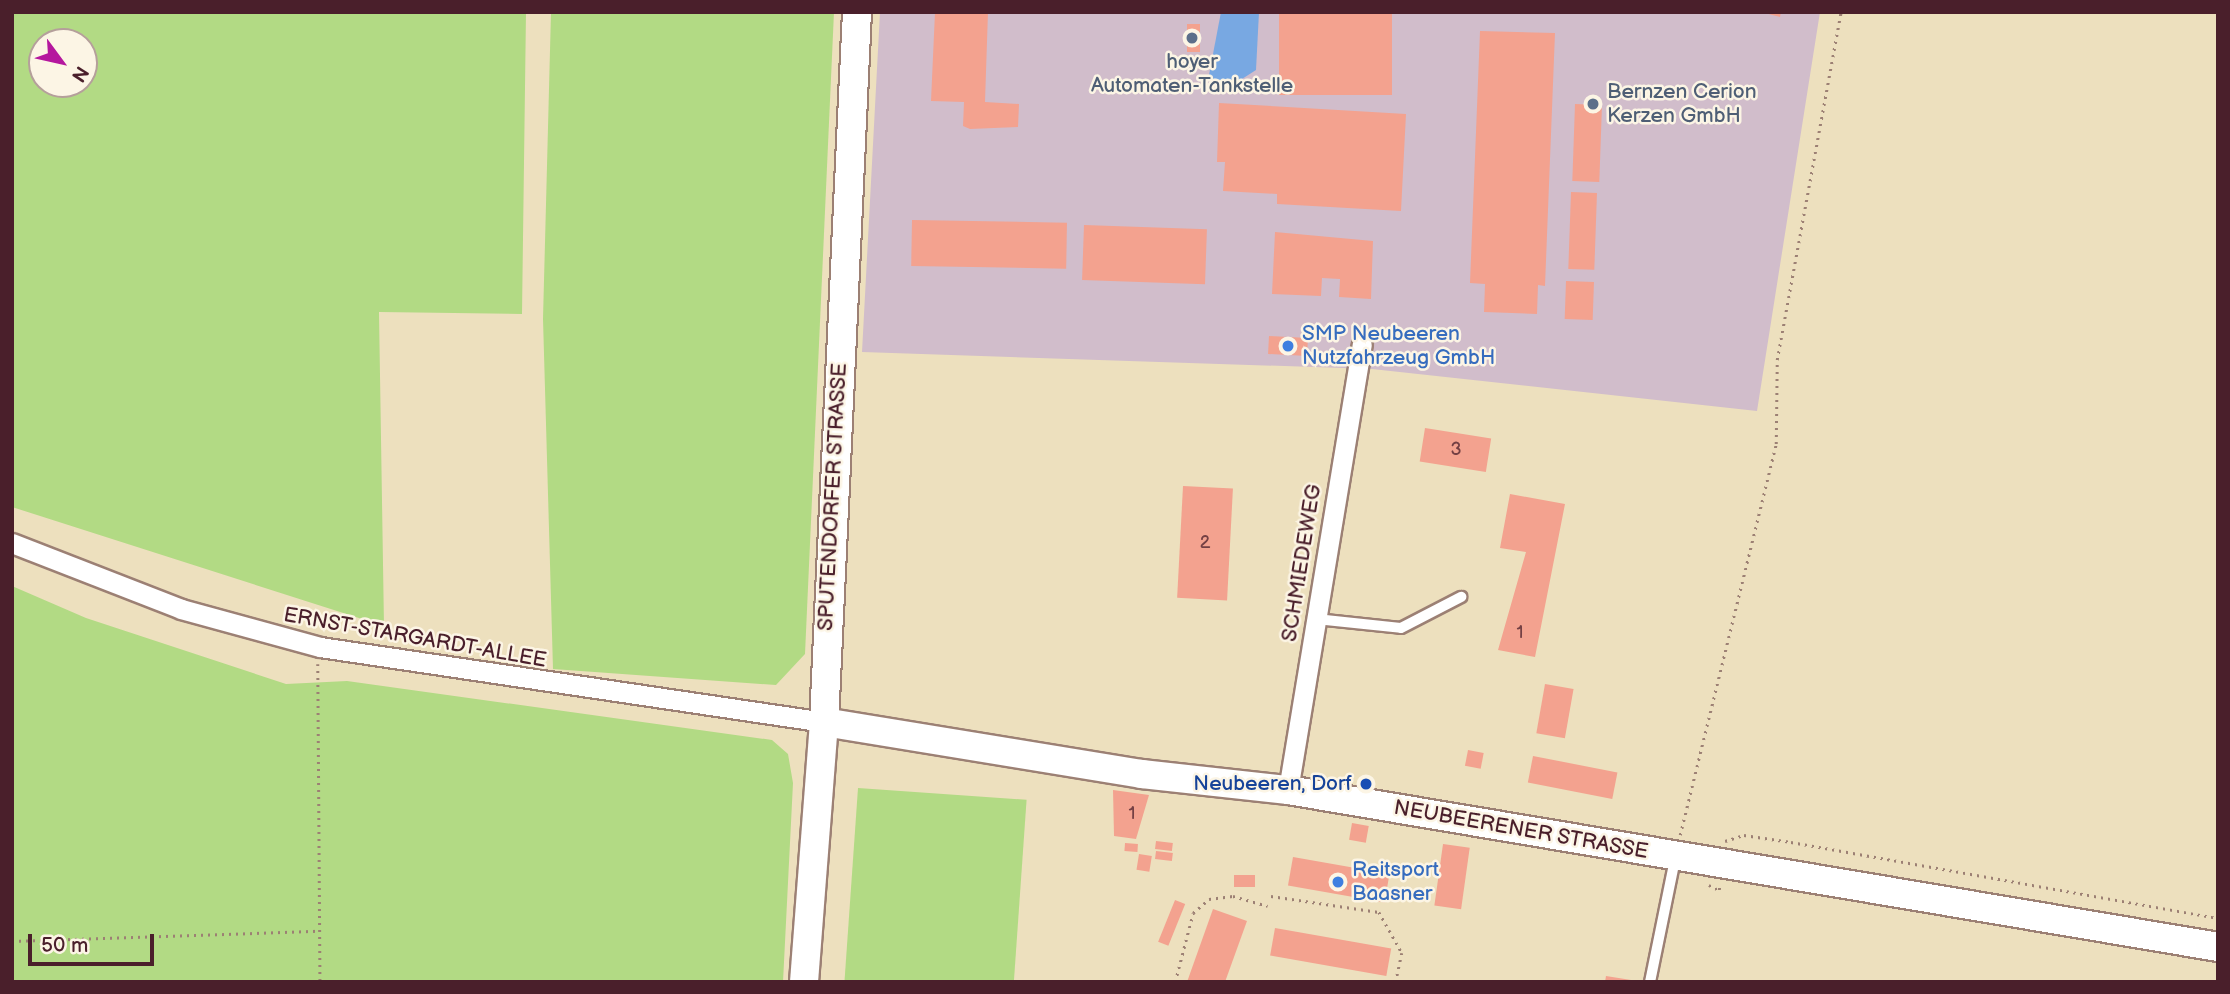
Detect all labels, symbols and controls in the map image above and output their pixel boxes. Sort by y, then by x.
north arrow [28,28,98,98]
marker: hoyer Automaten-Tankstelle [1184,30,1200,46]
place label: hoyer Automaten-Tankstelle [1091,49,1293,99]
text: N [66,61,93,86]
place label: Bernzen Cerion Kerzen GmbH [1607,79,1757,129]
marker: Bernzen Cerion Kerzen GmbH [1585,96,1601,112]
place label: SMP Neubeeren Nutzfahrzeug GmbH [1302,321,1495,371]
marker: SMP Neubeeren Nutzfahrzeug GmbH [1280,338,1296,354]
street label: SPUTENDORFER STRASSE [813,362,853,632]
house number: 3 [1450,439,1462,461]
street label: SCHMIEDEWEG [1277,482,1327,644]
house number: 2 [1200,532,1210,554]
street label: ERNST-STARGARDT-ALLEE [282,602,548,674]
house number: 1 [1517,622,1523,644]
place label: Neubeeren, Dorf [1193,771,1352,797]
marker: Neubeeren, Dorf [1358,776,1374,792]
street label: NEUBEERENER STRASSE [1392,795,1650,865]
house number: 1 [1129,803,1135,825]
place label: Reitsport Baasner [1352,857,1439,907]
marker: Reitsport Baasner [1330,874,1346,890]
scale bar [32,920,158,964]
text: 50 m [41,933,88,958]

